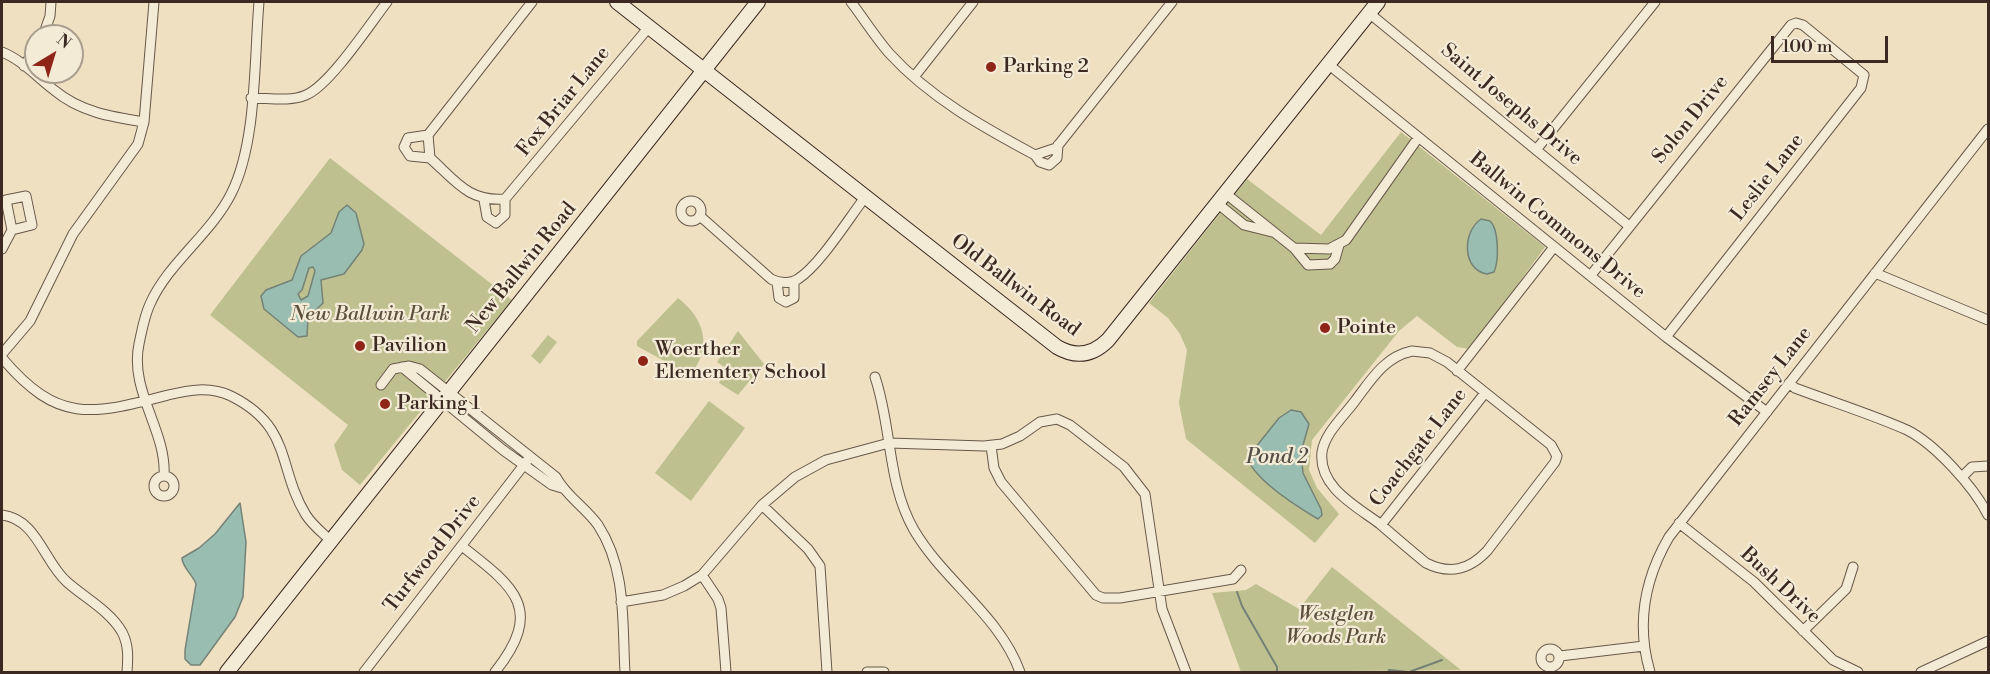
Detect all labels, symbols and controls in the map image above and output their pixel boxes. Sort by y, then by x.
north arrow [24,24,84,84]
scale bar [1774,24,1891,62]
text: N [53,30,75,53]
text: 100 m [1782,35,1833,58]
street label: Saint Josephs Drive [1435,39,1587,171]
street label: Fox Briar Lane [512,42,616,162]
place label: Parking 2 [1003,55,1089,79]
marker: Parking 2 [984,60,998,74]
street label: Solon Drive [1648,71,1734,169]
street label: Leslie Lane [1726,130,1810,226]
street label: Ballwin Commons Drive [1464,148,1650,304]
street label: New Ballwin Road [462,198,582,338]
street label: Old Ballwin Road [946,230,1084,342]
park label: New Ballwin Park [290,303,450,327]
place label: Pointe [1337,316,1396,340]
marker: Pointe [1318,321,1332,335]
street label: Ramsey Lane [1725,322,1817,432]
place label: Pavilion [372,334,447,358]
place label: Woerther Elementery School [655,338,826,385]
marker: Pavilion [353,339,367,353]
marker: Woerther Elementery School [636,354,650,368]
street label: Coachgate Lane [1365,384,1473,512]
place label: Parking 1 [397,392,480,416]
marker: Parking 1 [378,397,392,411]
water label: Pond 2 [1246,445,1308,471]
street label: Turfwood Drive [380,490,486,618]
street label: Bush Drive [1735,543,1825,629]
park label: Westglen Woods Park [1286,603,1386,650]

